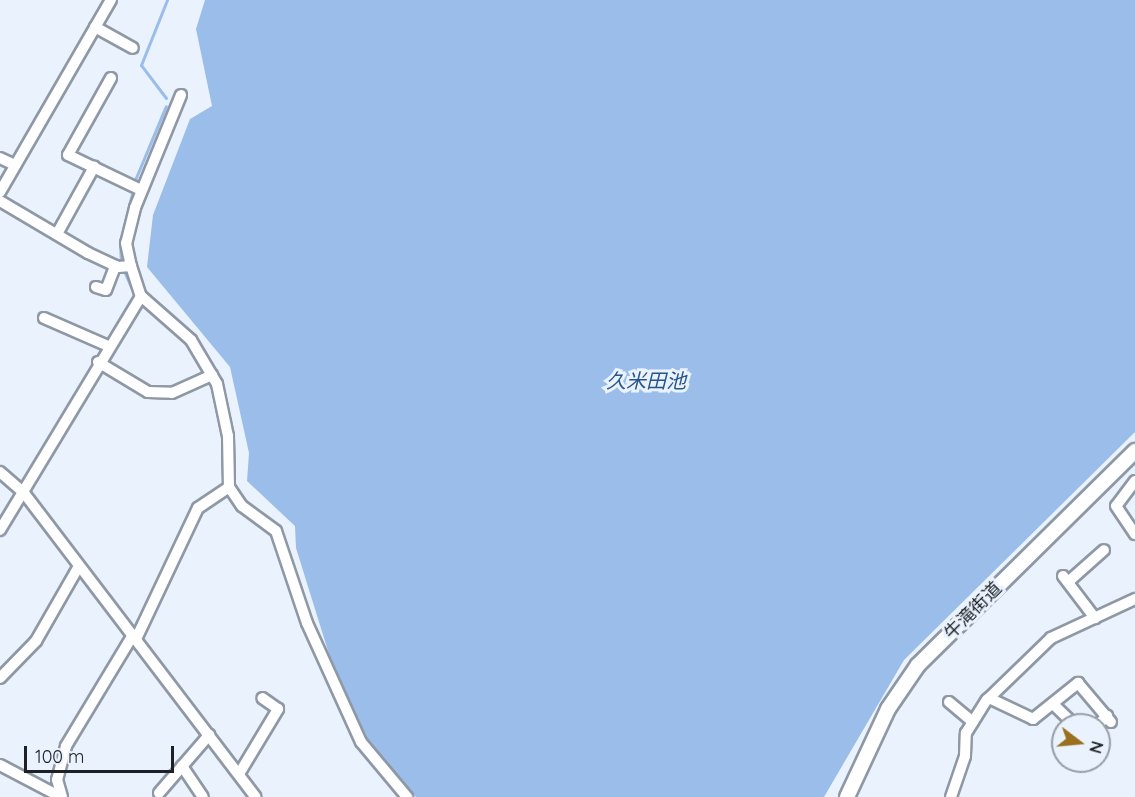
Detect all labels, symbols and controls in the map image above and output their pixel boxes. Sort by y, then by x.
water label: 久米田池 [606,368,686,392]
street label: 牛滝街道 [940,578,1006,644]
north arrow [1051,713,1111,773]
scale bar [27,734,177,772]
text: N [1085,739,1108,756]
text: 100 m [35,745,84,768]

